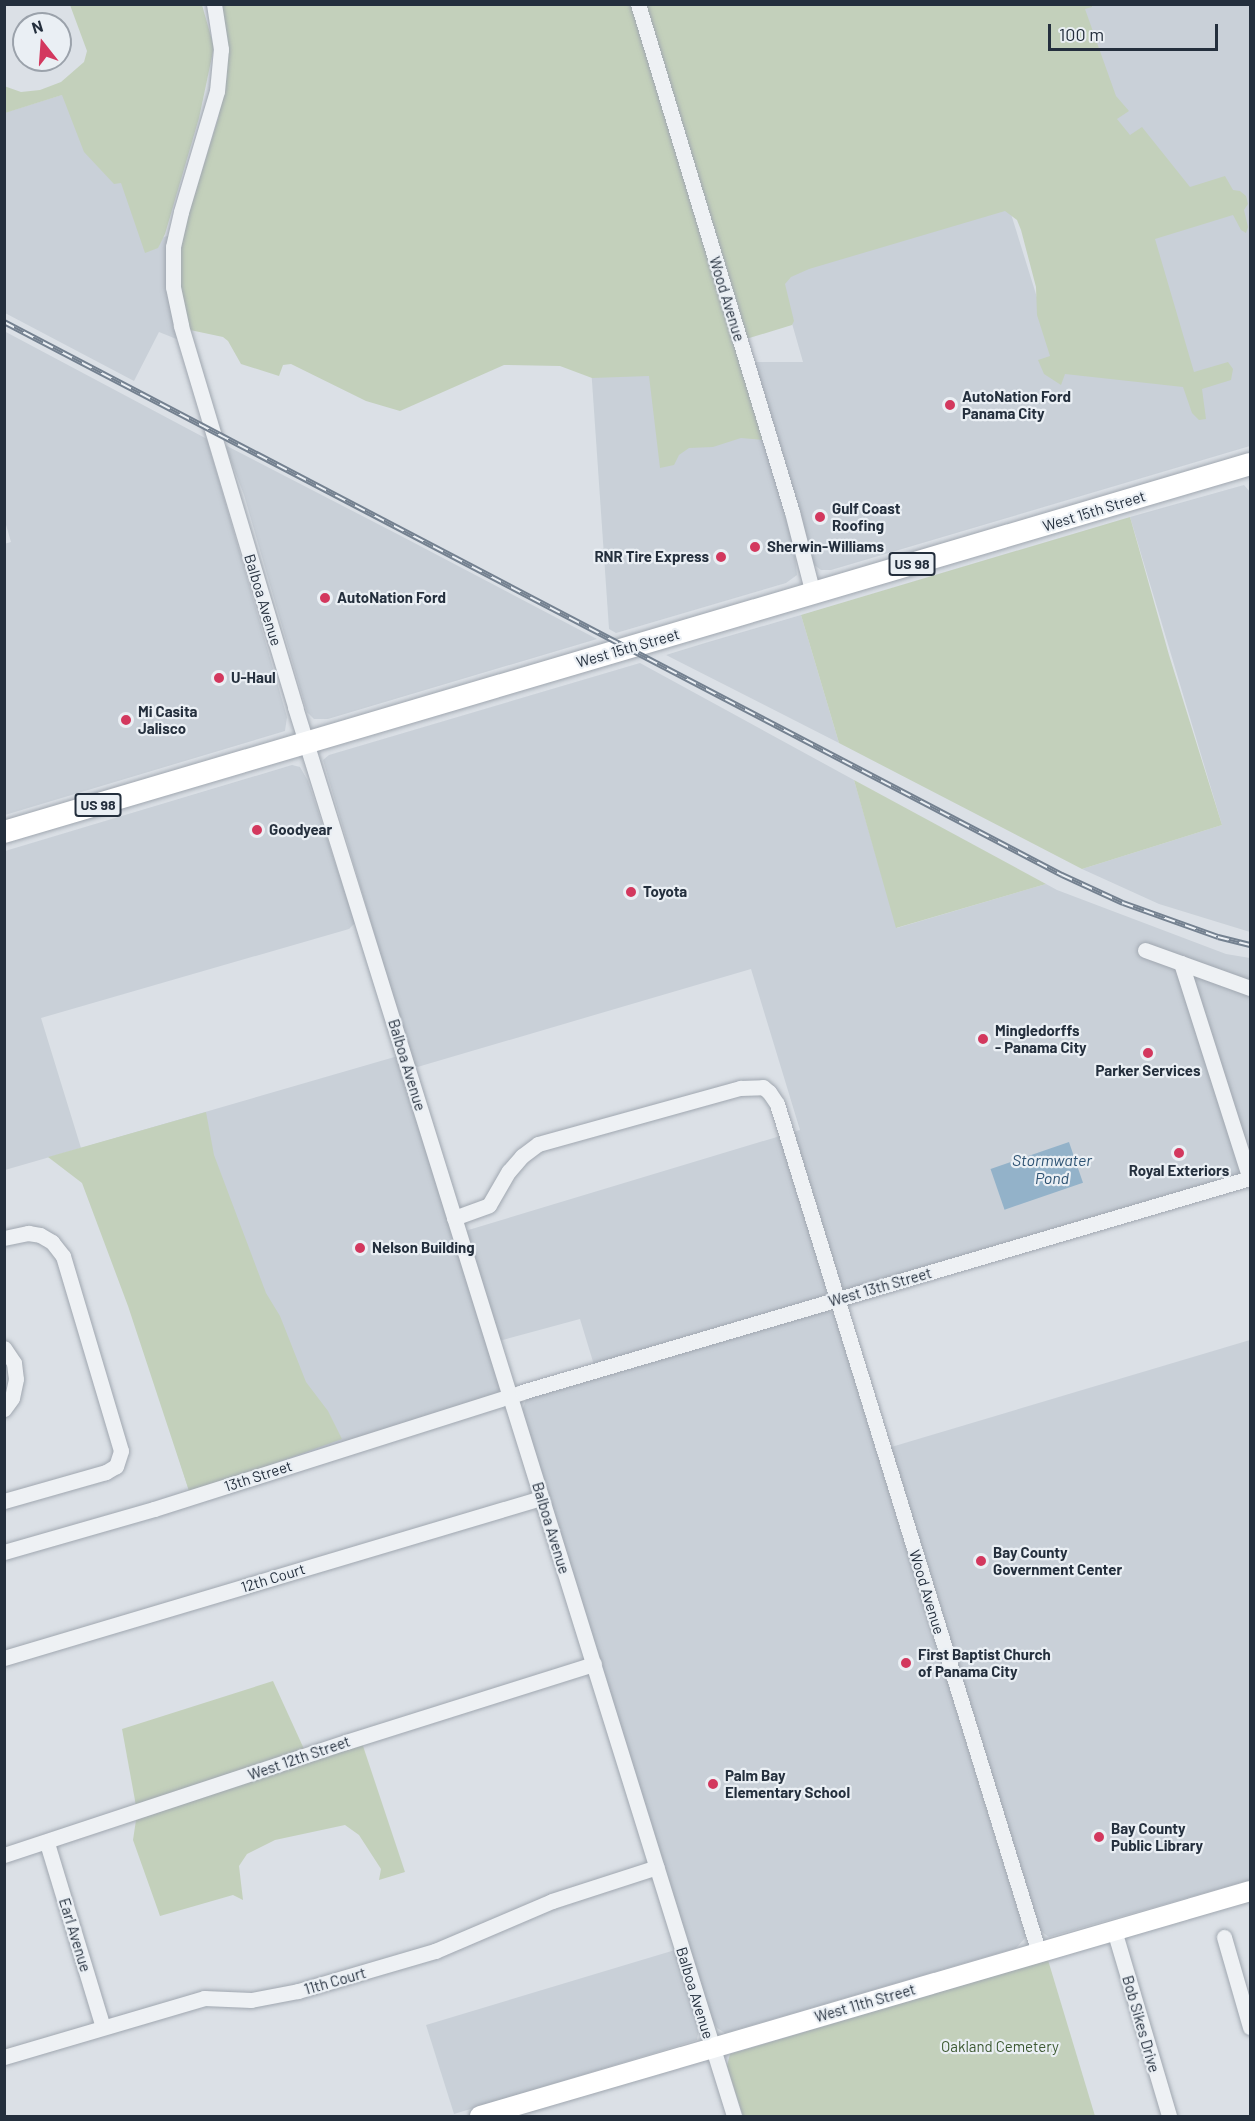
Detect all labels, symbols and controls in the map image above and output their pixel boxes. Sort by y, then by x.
north arrow [12,12,72,72]
scale bar [1051,12,1220,50]
text: N [29,16,45,37]
text: 100 m [1059,23,1104,45]
street label: Wood Avenue [706,254,748,344]
place label: AutoNation Ford Panama City [962,387,1071,422]
marker: AutoNation Ford Panama City [943,398,957,412]
street label: West 15th Street [1040,487,1148,535]
place label: Gulf Coast Roofing [832,499,900,534]
marker: Gulf Coast Roofing [813,510,827,524]
place label: Sherwin-Williams [767,538,884,556]
marker: Sherwin-Williams [748,540,762,554]
place label: RNR Tire Express [594,548,709,566]
marker: RNR Tire Express [714,550,728,564]
street label: Balboa Avenue [240,552,286,648]
road number: US 98 [888,553,936,575]
place label: AutoNation Ford [337,589,446,607]
marker: AutoNation Ford [318,591,332,605]
street label: West 15th Street [574,625,682,671]
place label: U-Haul [231,669,276,687]
marker: U-Haul [212,671,226,685]
place label: Mi Casita Jalisco [138,702,198,737]
marker: Mi Casita Jalisco [119,713,133,727]
road number: US 98 [74,794,122,816]
place label: Goodyear [269,821,332,839]
marker: Goodyear [250,823,264,837]
place label: Toyota [643,883,687,901]
marker: Toyota [624,885,638,899]
street label: Balboa Avenue [384,1017,430,1113]
place label: Mingledorffs - Panama City [995,1021,1087,1056]
marker: Mingledorffs - Panama City [976,1032,990,1046]
marker: Parker Services [1141,1046,1155,1060]
place label: Parker Services [1096,1062,1200,1080]
marker: Royal Exteriors [1172,1146,1186,1160]
water label: Stormwater Pond [1012,1150,1092,1188]
place label: Royal Exteriors [1129,1162,1229,1180]
place label: Nelson Building [372,1239,475,1257]
marker: Nelson Building [353,1241,367,1255]
street label: West 13th Street [826,1264,934,1310]
street label: 13th Street [222,1457,294,1495]
street label: Balboa Avenue [528,1480,574,1576]
place label: Bay County Government Center [993,1543,1122,1578]
street label: Wood Avenue [906,1547,948,1637]
marker: Bay County Government Center [974,1554,988,1568]
street label: 12th Court [239,1560,307,1596]
place label: First Baptist Church of Panama City [918,1645,1051,1680]
marker: First Baptist Church of Panama City [899,1656,913,1670]
street label: West 12th Street [246,1732,352,1784]
place label: Palm Bay Elementary School [725,1766,850,1801]
marker: Palm Bay Elementary School [706,1777,720,1791]
place label: Bay County Public Library [1111,1819,1203,1854]
marker: Bay County Public Library [1092,1830,1106,1844]
street label: Earl Avenue [55,1896,95,1974]
street label: Balboa Avenue [672,1945,718,2041]
street label: 11th Court [302,1964,368,1998]
street label: Bob Sikes Drive [1119,1973,1163,2075]
street label: West 11th Street [813,1980,917,2026]
park label: Oakland Cemetery [941,2038,1059,2056]

